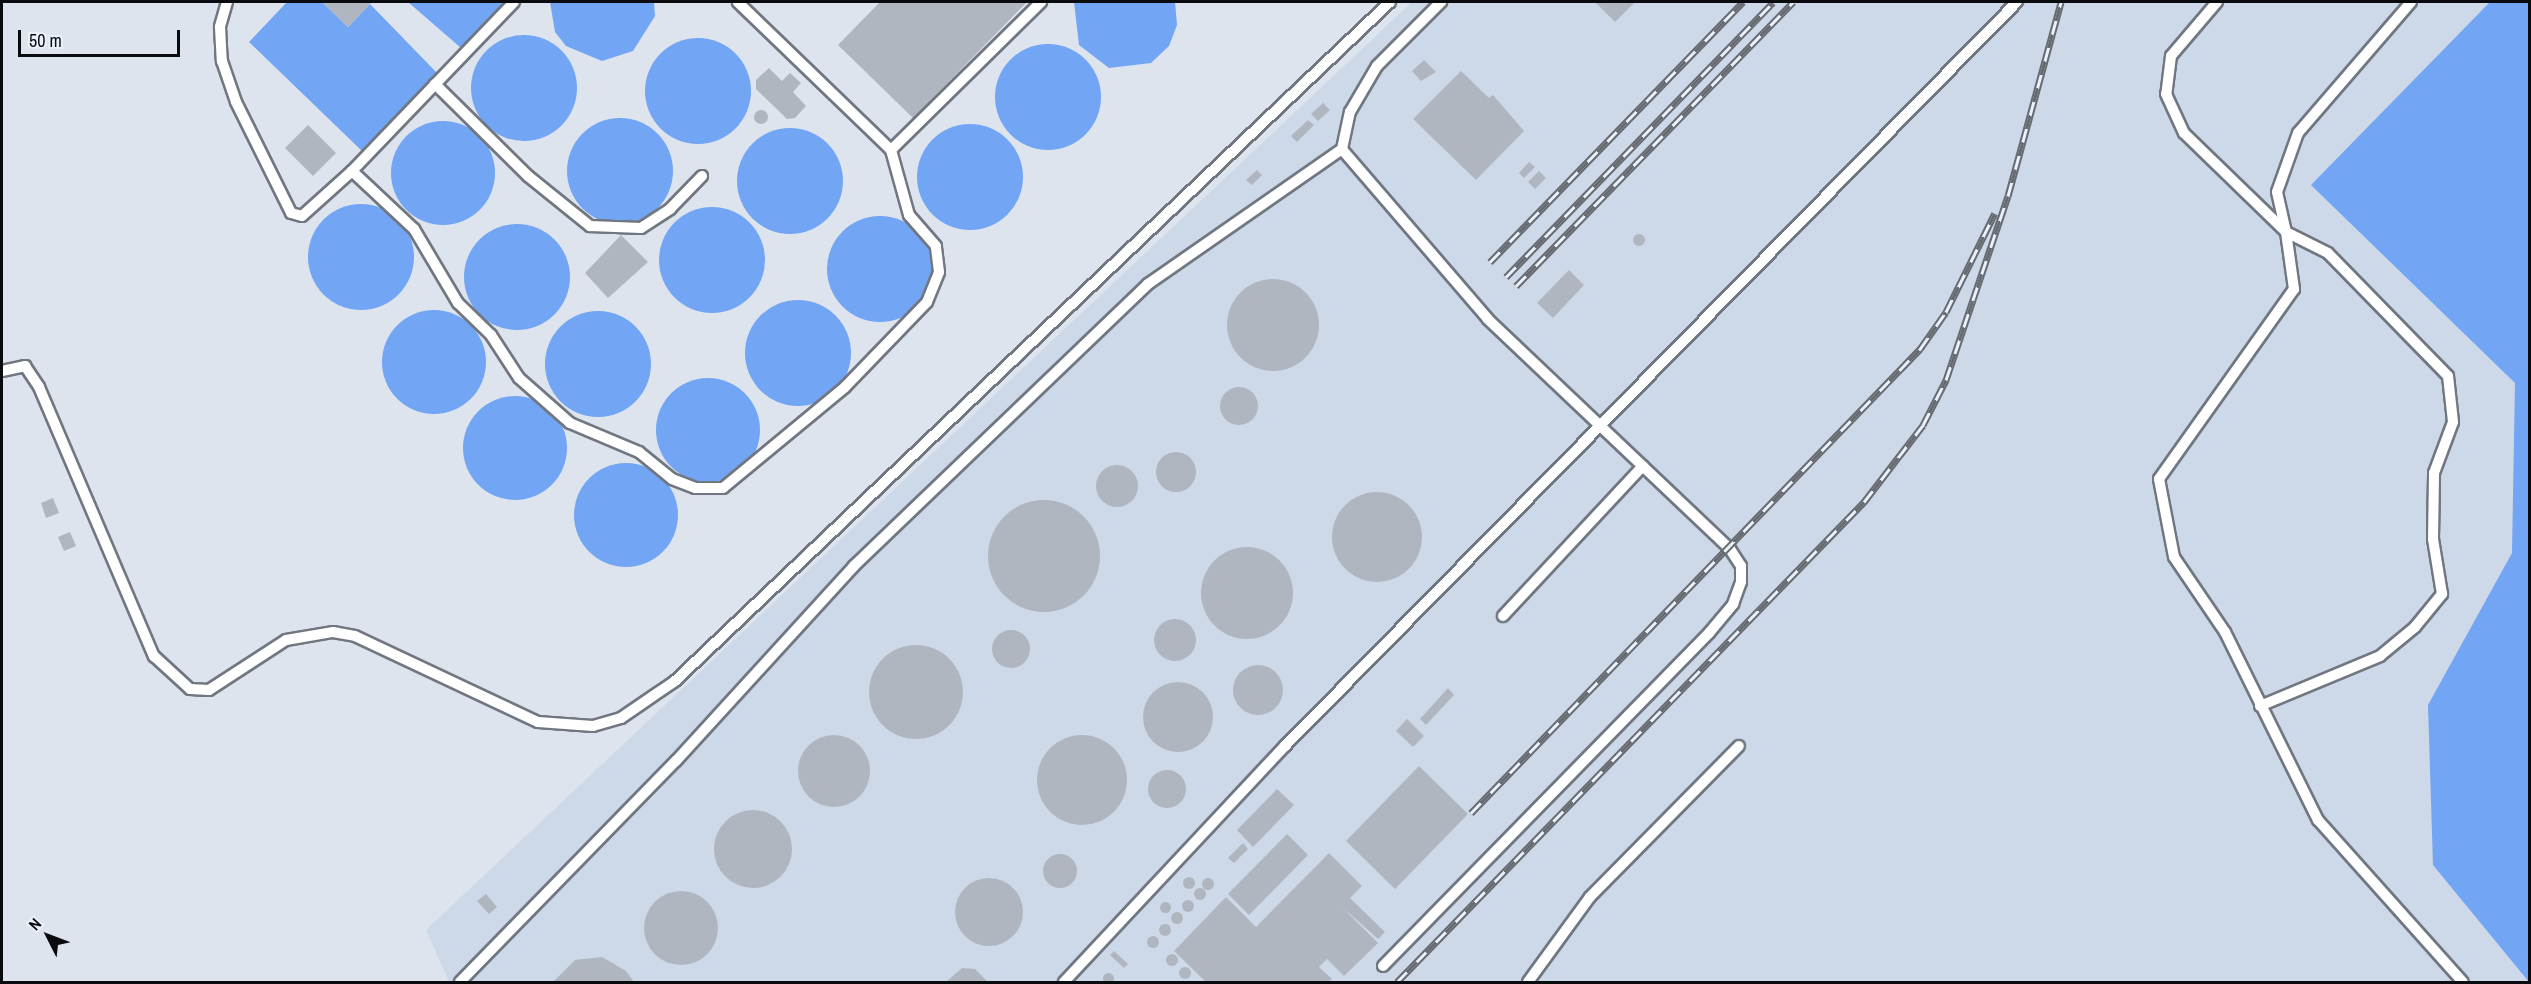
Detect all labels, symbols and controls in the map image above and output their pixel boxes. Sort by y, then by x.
scale bar [21,18,183,56]
text: 50 m [29,28,62,53]
north arrow [18,906,78,966]
text: N [23,913,46,935]

